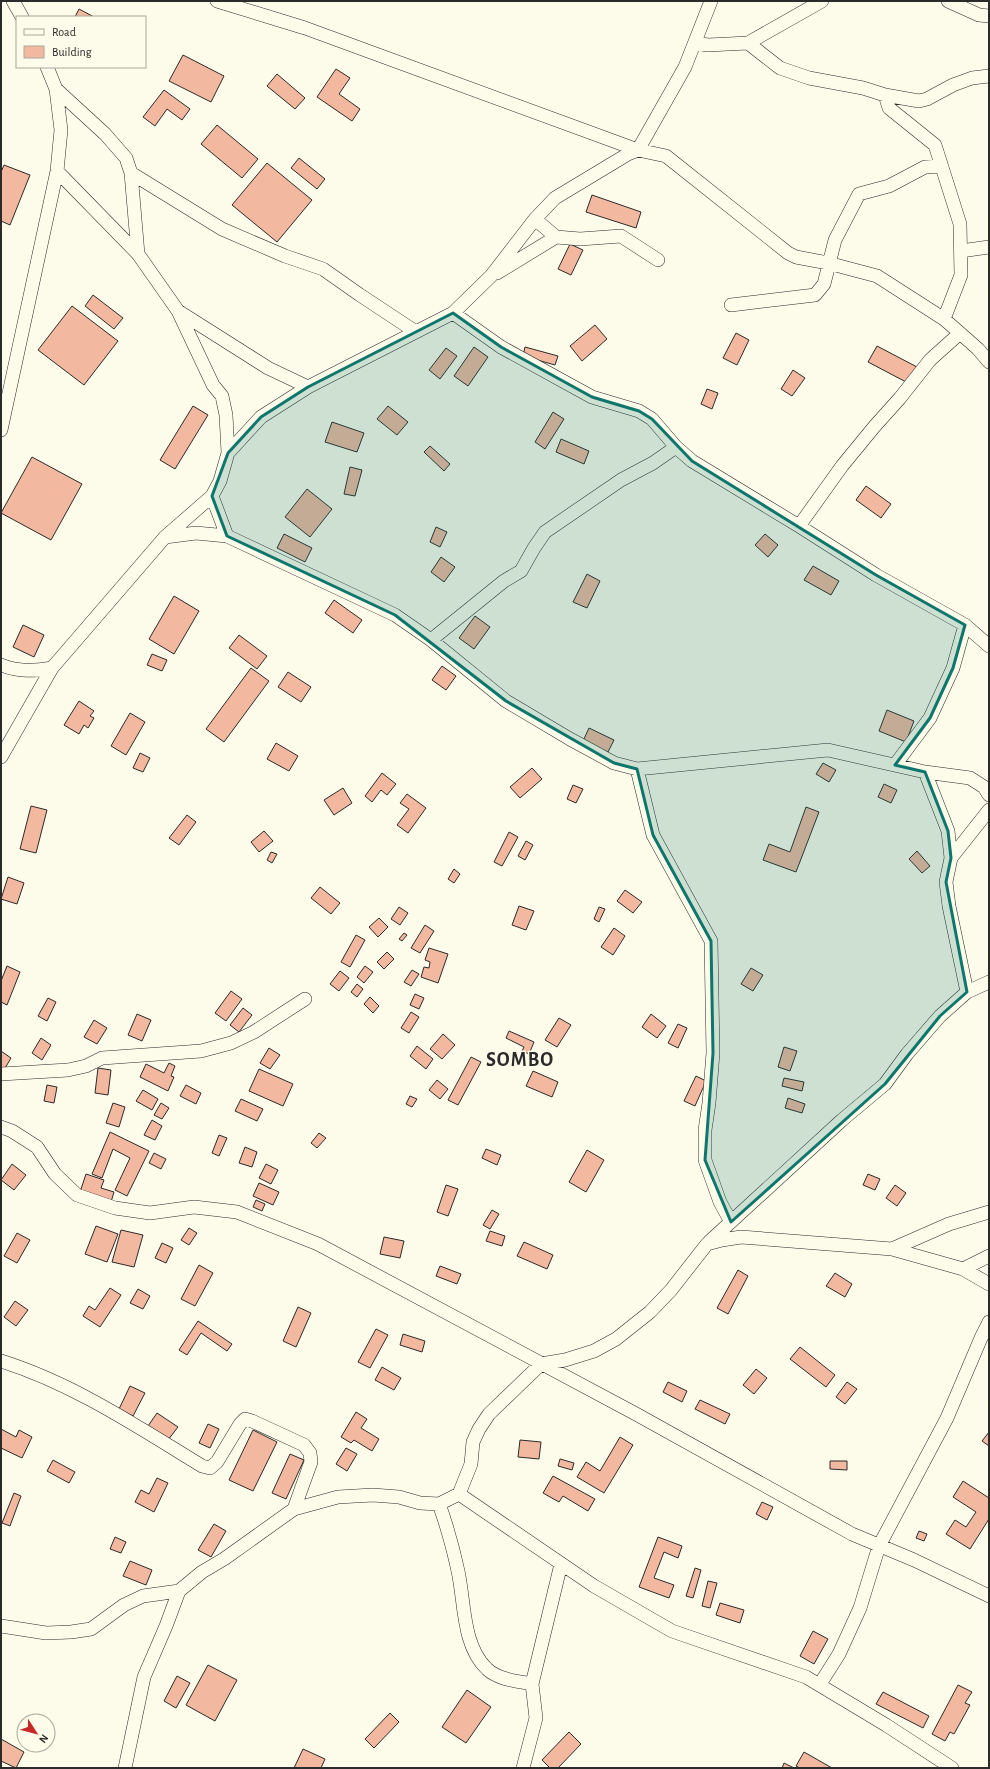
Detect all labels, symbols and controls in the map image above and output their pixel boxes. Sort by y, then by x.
legend [16,16,146,68]
text: Road [52,26,76,38]
text: Building [52,46,92,58]
district label: SOMBO [486,1050,554,1070]
north arrow [16,1713,56,1753]
text: N [37,1732,50,1745]

